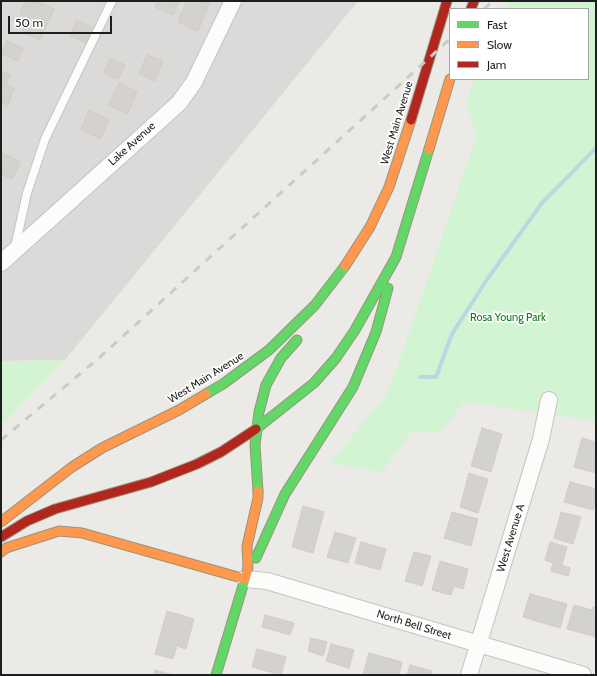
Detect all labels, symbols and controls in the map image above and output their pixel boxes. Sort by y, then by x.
scale bar [10,8,114,34]
legend [449,8,589,80]
text: 50 m [15,15,43,30]
text: Fast [487,17,507,32]
text: Slow [487,37,512,52]
text: Jam [487,57,506,72]
street label: West Main Avenue [378,80,416,166]
street label: Lake Avenue [106,120,158,168]
park label: Rosa Young Park [470,311,546,325]
street label: West Main Avenue [166,350,246,406]
street label: West Avenue A [494,502,528,574]
street label: North Bell Street [375,607,453,643]

